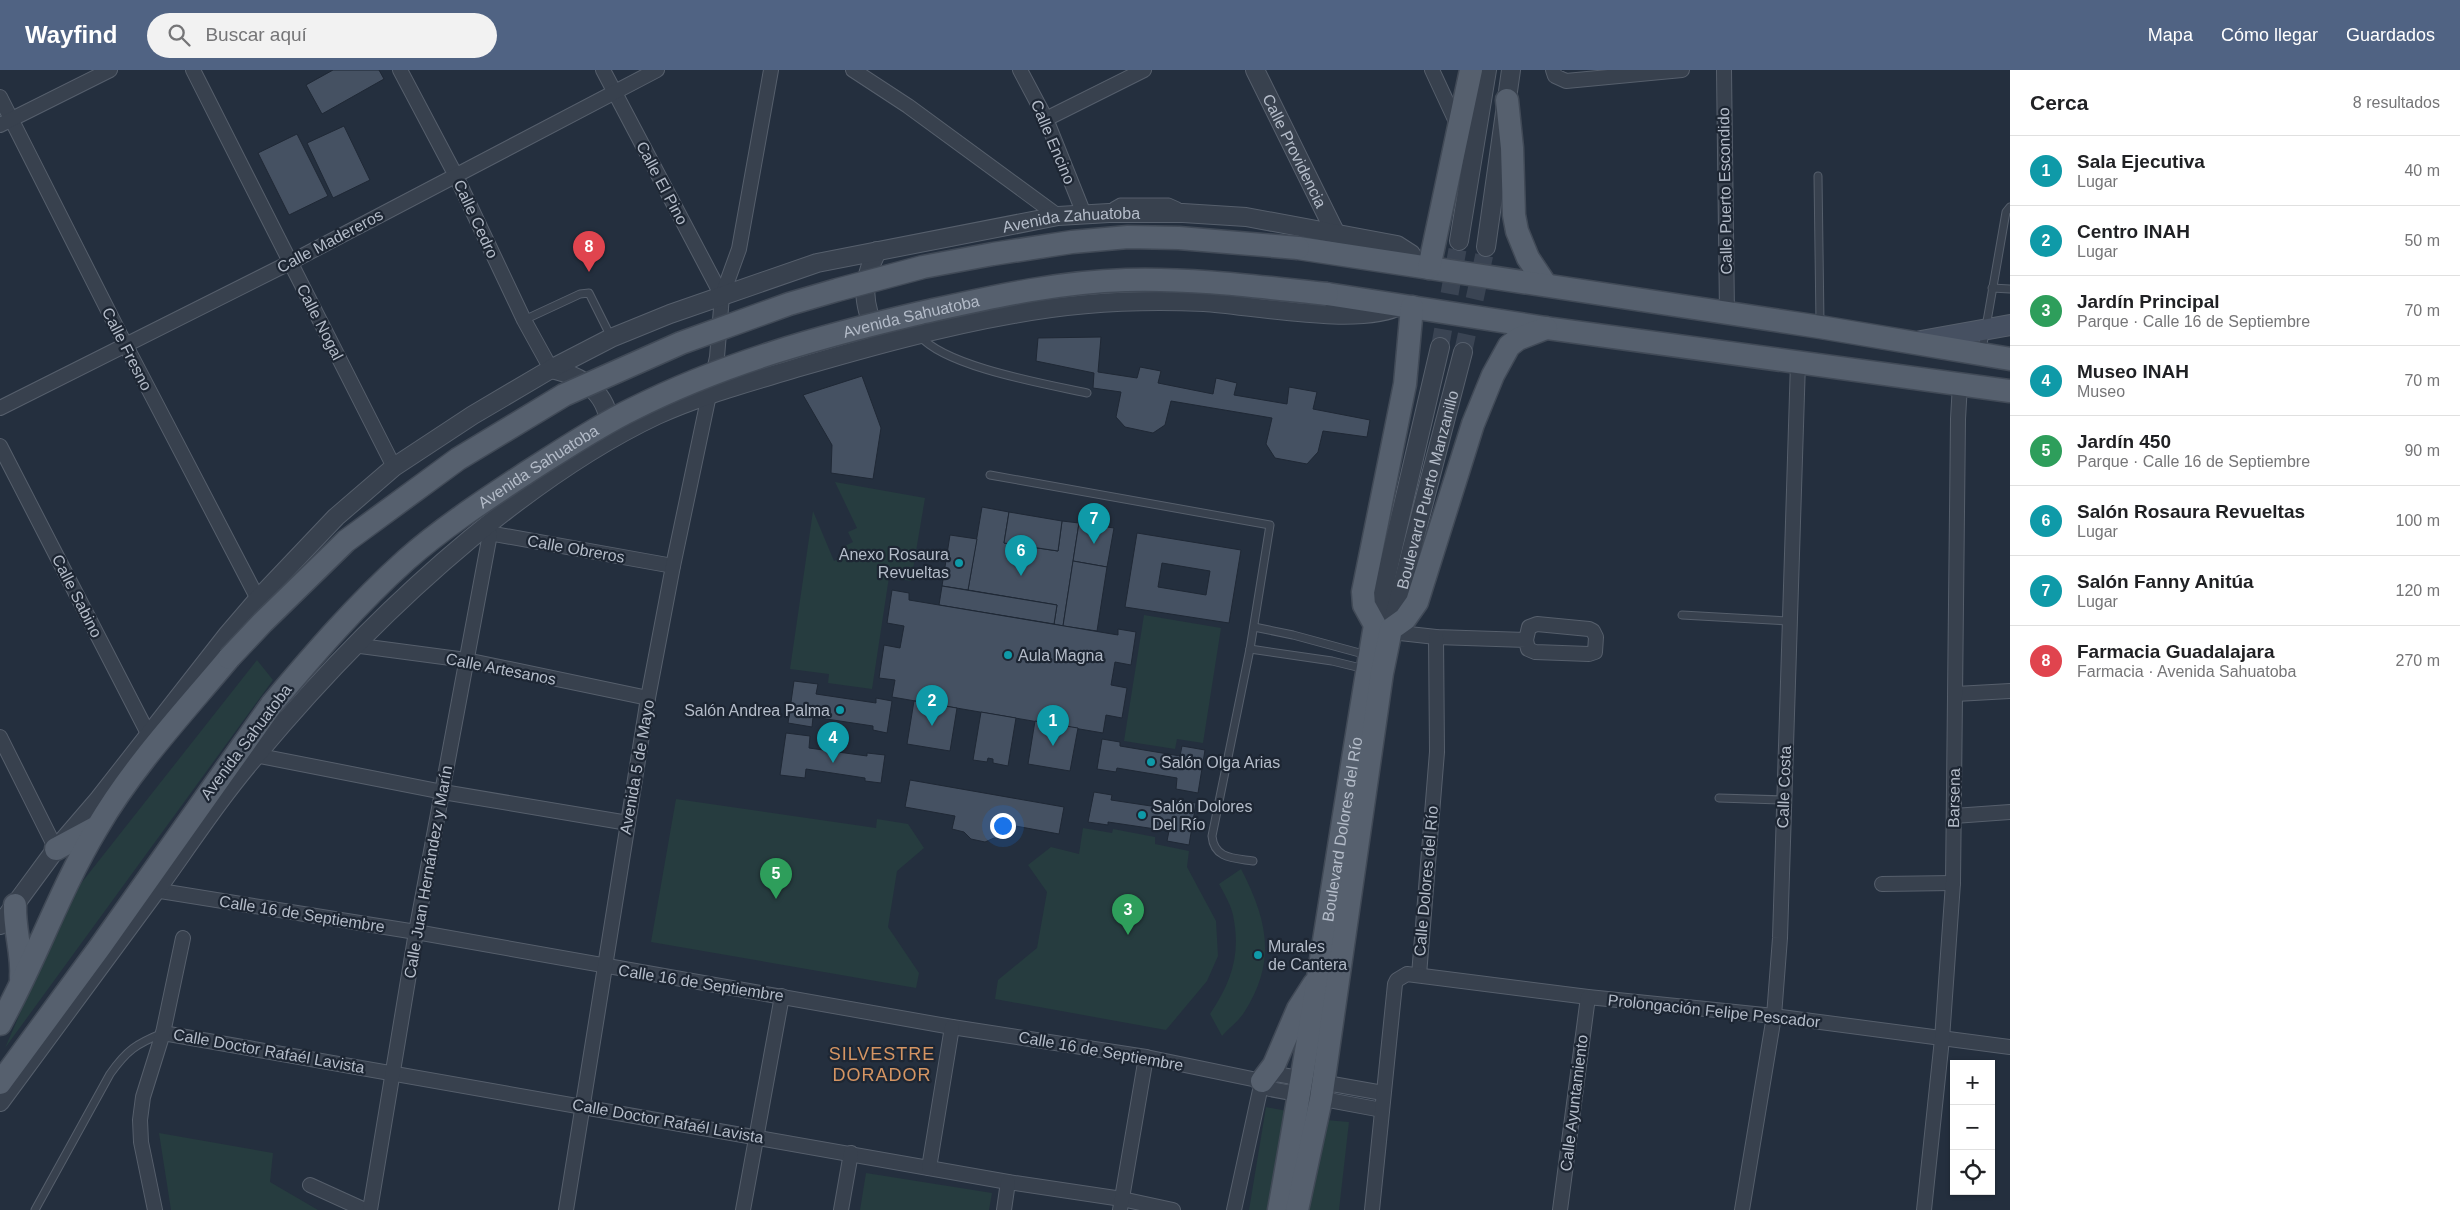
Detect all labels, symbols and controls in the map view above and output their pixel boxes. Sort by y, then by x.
search box [147,13,497,58]
text: Wayfind [25,21,117,48]
icon: search [165,21,193,49]
text: Buscar aquí [205,24,307,45]
text: Mapa [2148,25,2193,45]
text: Cómo llegar [2221,25,2318,45]
text: Guardados [2346,25,2435,45]
street label: Calle Providencia [1260,91,1330,210]
text: Cerca [2030,91,2088,114]
text: 8 resultados [2353,94,2440,111]
street label: Calle Encino [1028,97,1078,187]
street label: Calle Puerto Escondido [1715,107,1735,275]
street label: Calle El Pino [633,139,691,228]
text: Sala Ejecutiva [2077,151,2205,172]
text: 1 [2042,162,2050,179]
text: 40 m [2404,162,2440,179]
text: Lugar [2077,173,2118,190]
street label: Calle Cedro [450,177,502,261]
street label: Avenida Zahuatoba [1001,205,1140,235]
street label: Calle Madereros [274,206,386,276]
text: Centro INAH [2077,221,2190,242]
pin: 8 [573,231,605,272]
text: 2 [2042,232,2050,249]
text: 50 m [2404,232,2440,249]
text: Lugar [2077,243,2118,260]
street label: Calle Nogal [294,281,346,363]
text: Jardín Principal [2077,291,2220,312]
street label: Avenida Sahuatoba [841,292,981,340]
text: 3 [2042,302,2050,319]
text: 70 m [2404,302,2440,319]
street label: Calle Fresno [99,305,155,393]
text: Parque · Calle 16 de Septiembre [2077,313,2310,330]
text: Museo INAH [2077,361,2189,382]
text: 4 [2042,372,2050,389]
text: 70 m [2404,372,2440,389]
text: Museo [2077,383,2125,400]
street label: Boulevard Puerto Manzanillo [1393,388,1461,591]
street label: Avenida Sahuatoba [475,421,601,511]
text: Jardín 450 [2077,431,2171,452]
text: 5 [2042,442,2050,459]
text: 90 m [2404,442,2440,459]
text: Parque · Calle 16 de Septiembre [2077,453,2310,470]
text: Salón Rosaura Revueltas [2077,501,2305,522]
pin: 7 [1078,503,1110,544]
text: 6 [2042,512,2050,529]
text: 100 m [2396,512,2440,529]
text: Lugar [2077,523,2118,540]
street label: Calle Obreros [526,532,626,566]
pin: 6 [1005,535,1037,576]
place label: Anexo Rosaura Revueltas [839,546,949,581]
street label: Calle Sabino [49,552,105,640]
marker: Anexo Rosaura Revueltas [953,557,965,569]
text: Salón Fanny Anitúa [2077,571,2254,592]
text: 7 [2042,582,2050,599]
text: 120 m [2396,582,2440,599]
text: Lugar [2077,593,2118,610]
text: Farmacia Guadalajara [2077,641,2275,662]
place label: Aula Magna [1018,647,1103,664]
marker: Aula Magna [1002,649,1014,661]
street label: Calle Artesanos [444,650,558,688]
text: 8 [2042,652,2050,669]
text: 270 m [2396,652,2440,669]
text: Farmacia · Avenida Sahuatoba [2077,663,2296,680]
street label: Avenida Sahuatoba [197,681,295,803]
pin: 2 [916,685,948,726]
street label: Avenida 5 de Mayo [617,698,657,836]
place label: Salón Andrea Palma [684,702,830,719]
marker: Salón Andrea Palma [834,704,846,716]
pin: 1 [1037,705,1069,746]
pin: 4 [817,722,849,763]
street label: Boulevard Dolores del Río [1319,735,1365,923]
street label: Calle Costa [1774,745,1794,829]
place label: Salón Olga Arias [1161,754,1280,771]
marker: Salón Olga Arias [1145,756,1157,768]
street label: Calle Juan Hernández y Marín [401,764,455,980]
street label: Barsena [1945,768,1963,828]
place label: Salón Dolores Del Río [1152,798,1253,833]
street label: Calle Dolores del Río [1411,805,1441,957]
marker: Salón Dolores Del Río [1136,809,1148,821]
your location [990,813,1016,839]
pin: 5 [760,858,792,899]
street label: Calle 16 de Septiembre [218,893,386,935]
pin: 3 [1112,894,1144,935]
place label: Murales de Cantera [1268,938,1347,973]
marker: Murales de Cantera [1252,949,1264,961]
street label: Calle 16 de Septiembre [617,962,785,1004]
street label: Prolongación Felipe Pescador [1607,991,1822,1031]
street label: Calle Doctor Rafaél Lavista [172,1026,366,1076]
street label: Calle 16 de Septiembre [1017,1028,1185,1074]
street label: Calle Ayuntamiento [1557,1034,1591,1172]
district label: SILVESTRE DORADOR [829,1044,935,1085]
map controls [1950,1060,1995,1195]
button: + [1950,1060,1995,1105]
street label: Calle Doctor Rafaél Lavista [571,1096,765,1146]
button: − [1950,1105,1995,1150]
button: locate [1950,1150,1995,1195]

